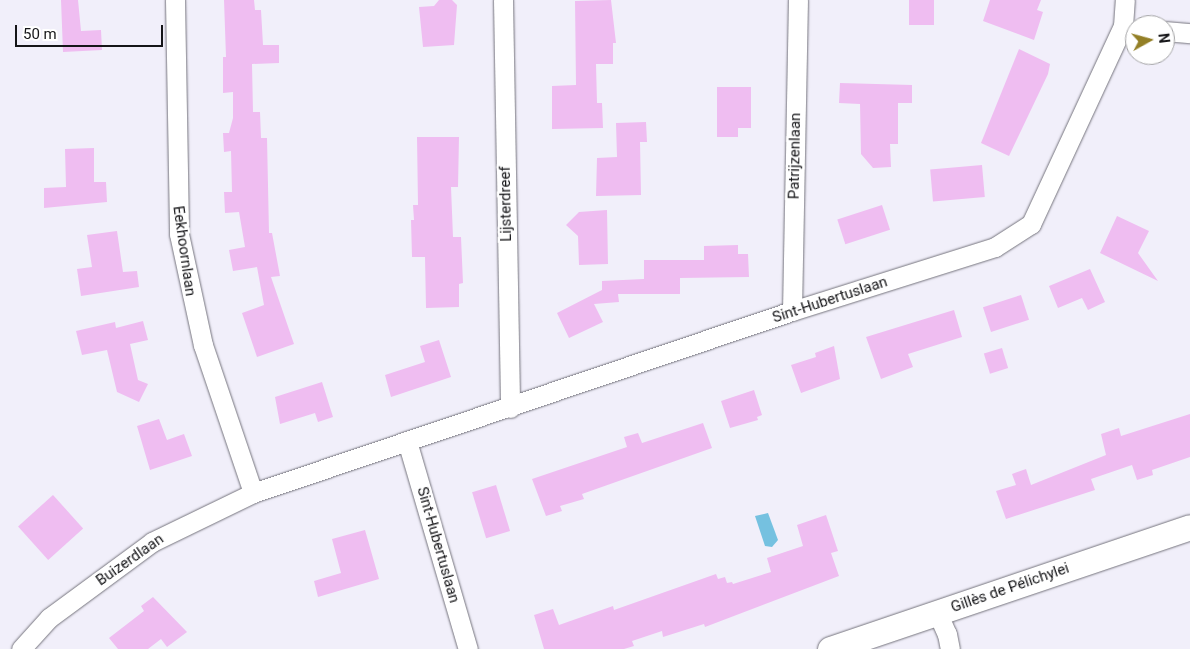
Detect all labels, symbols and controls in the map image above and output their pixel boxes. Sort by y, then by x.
scale bar [18,15,165,47]
north arrow [1125,15,1175,65]
text: 50 m [23,25,57,43]
text: N [1155,32,1172,44]
street label: Patrijzenlaan [785,113,805,199]
street label: Lijsterdreef [496,166,516,242]
street label: Eekhoornlaan [169,205,199,297]
street label: Sint-Hubertuslaan [770,273,890,327]
street label: Sint-Hubertuslaan [413,485,463,605]
street label: Buizerdlaan [93,530,167,590]
street label: Gillès de Pélichylei [949,559,1071,617]

